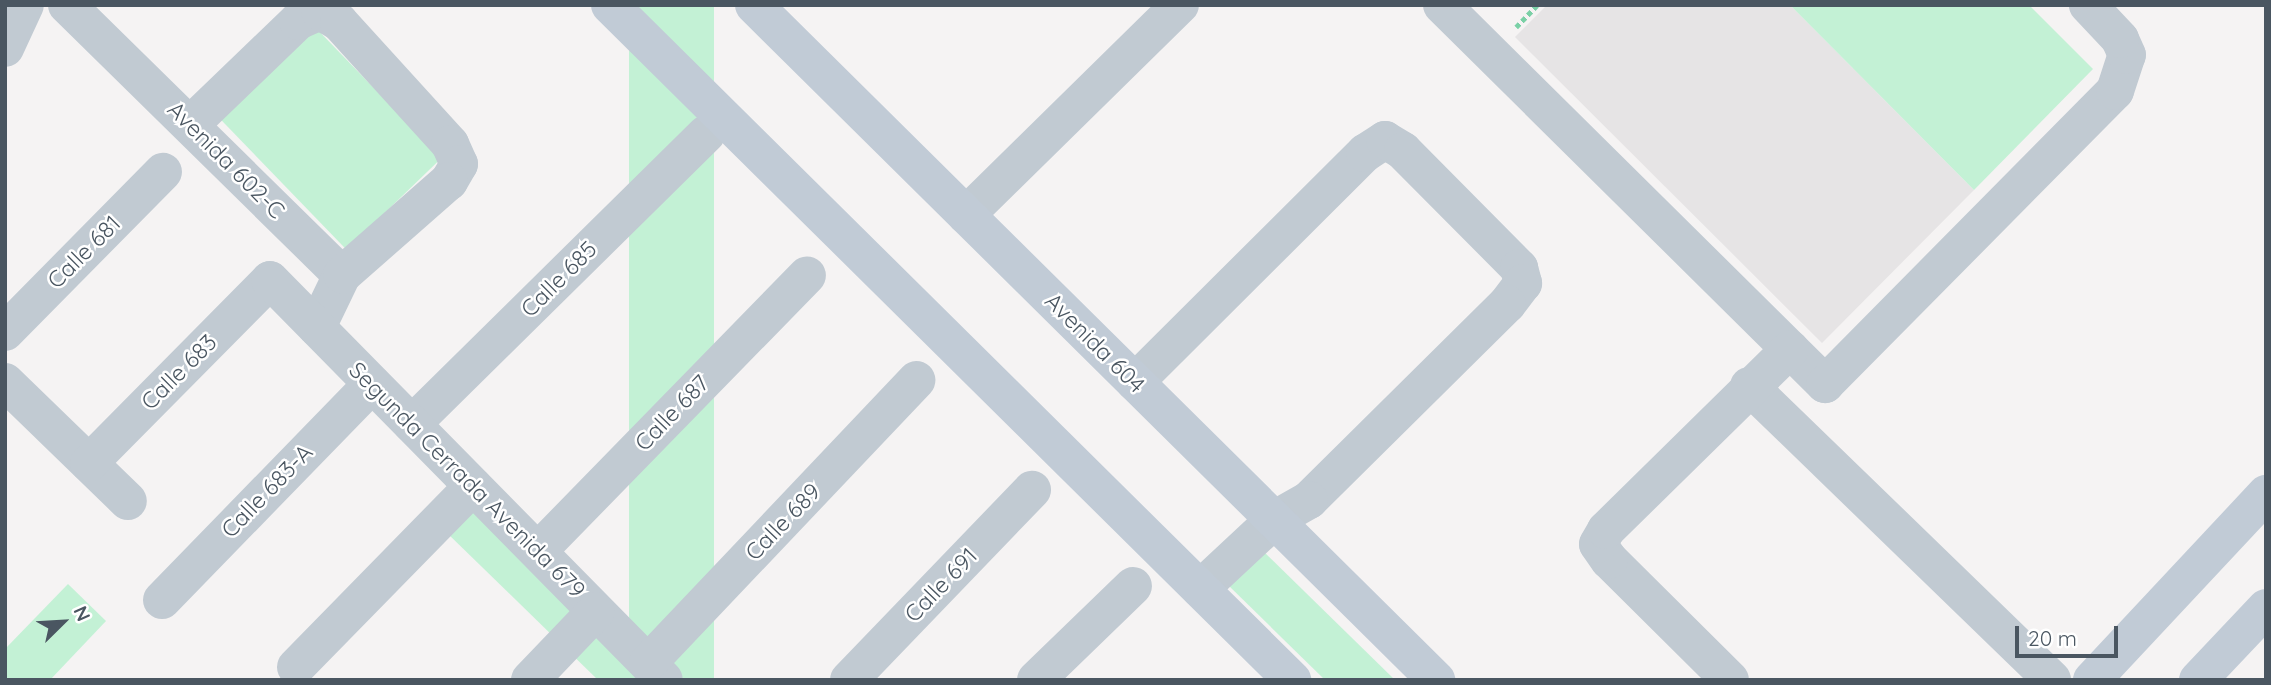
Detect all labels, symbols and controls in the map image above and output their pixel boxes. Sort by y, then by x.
street label: Avenida 602-C [162,96,290,224]
street label: Calle 681 [42,210,126,294]
street label: Calle 685 [515,235,603,323]
street label: Avenida 604 [1039,287,1151,399]
street label: Calle 683 [136,329,222,415]
street label: Segunda Cerrada Avenida 679 [343,356,591,604]
street label: Calle 687 [629,369,715,457]
street label: Calle 683-A [216,439,318,543]
street label: Calle 689 [740,478,826,566]
street label: Calle 691 [899,542,983,628]
north arrow [28,587,98,657]
text: N [68,602,96,625]
scale bar [2019,612,2122,656]
text: 20 m [2028,625,2077,651]

